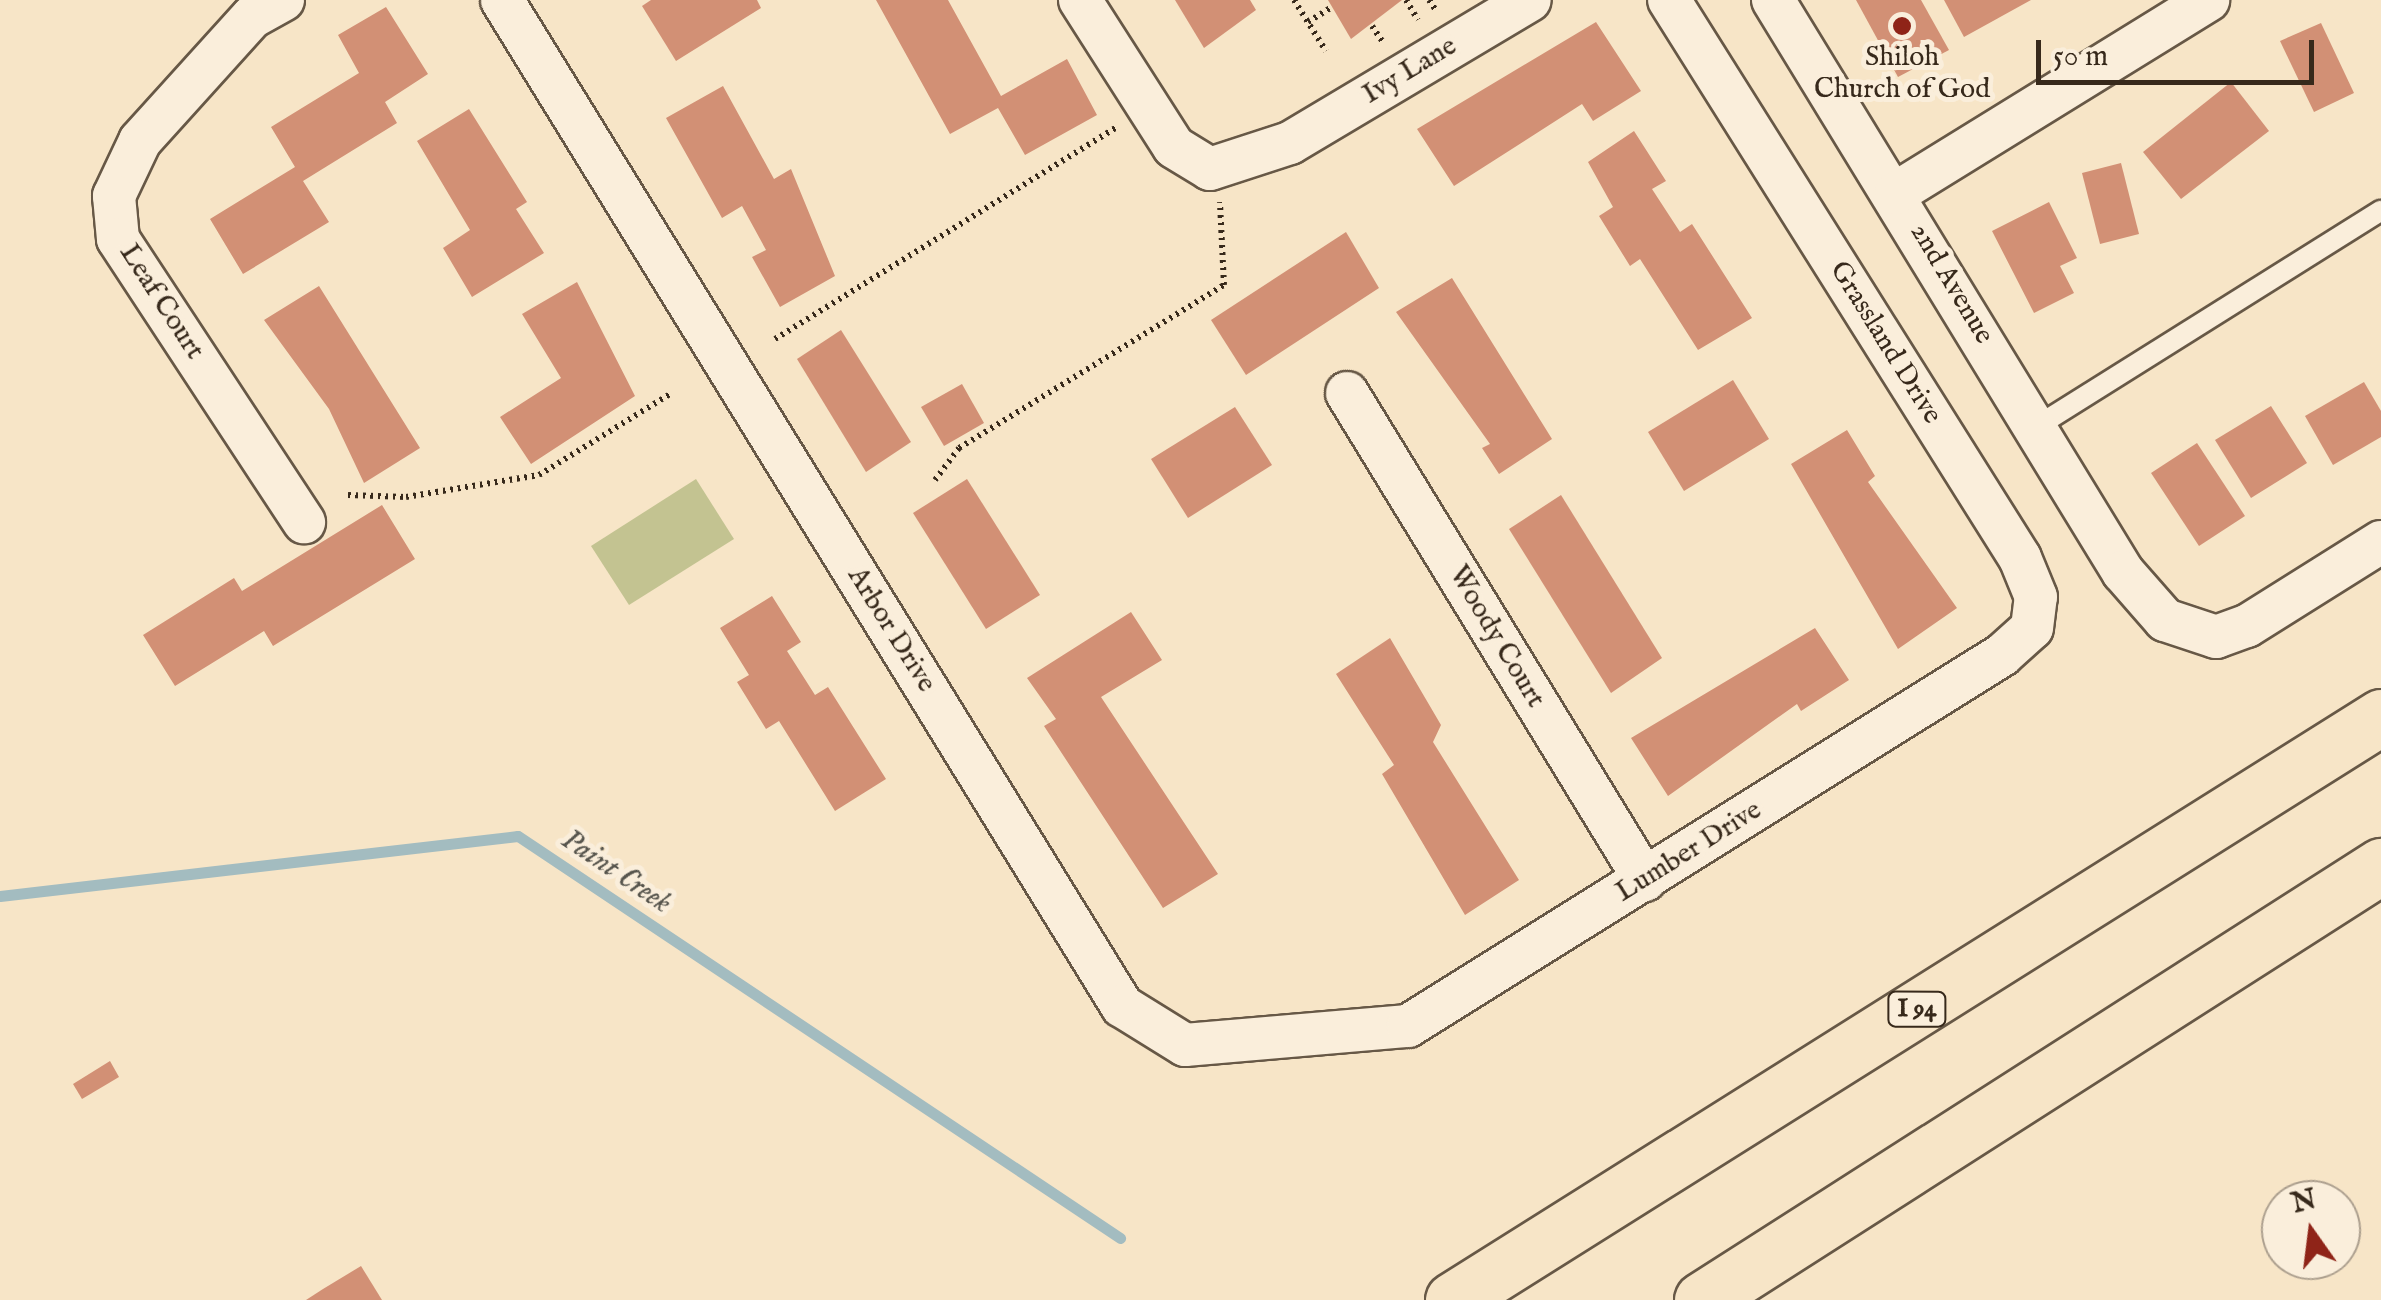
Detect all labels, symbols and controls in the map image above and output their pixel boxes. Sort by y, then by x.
marker: Shiloh Church of God [1891,15,1913,37]
scale bar [2041,20,2318,82]
street label: Ivy Lane [1357,30,1463,112]
text: 50 m [2053,38,2108,76]
place label: Shiloh Church of God [1814,41,1990,107]
street label: 2nd Avenue [1902,218,2000,350]
street label: Leaf Court [111,238,211,366]
street label: Grassland Drive [1822,256,1948,430]
street label: Woody Court [1441,560,1551,714]
street label: Arbor Drive [839,561,943,699]
street label: Lumber Drive [1610,794,1768,910]
water label: Paint Creek [554,822,678,922]
road number: I 94 [1887,989,1947,1029]
north arrow [2261,1180,2361,1280]
text: N [2288,1182,2320,1222]

